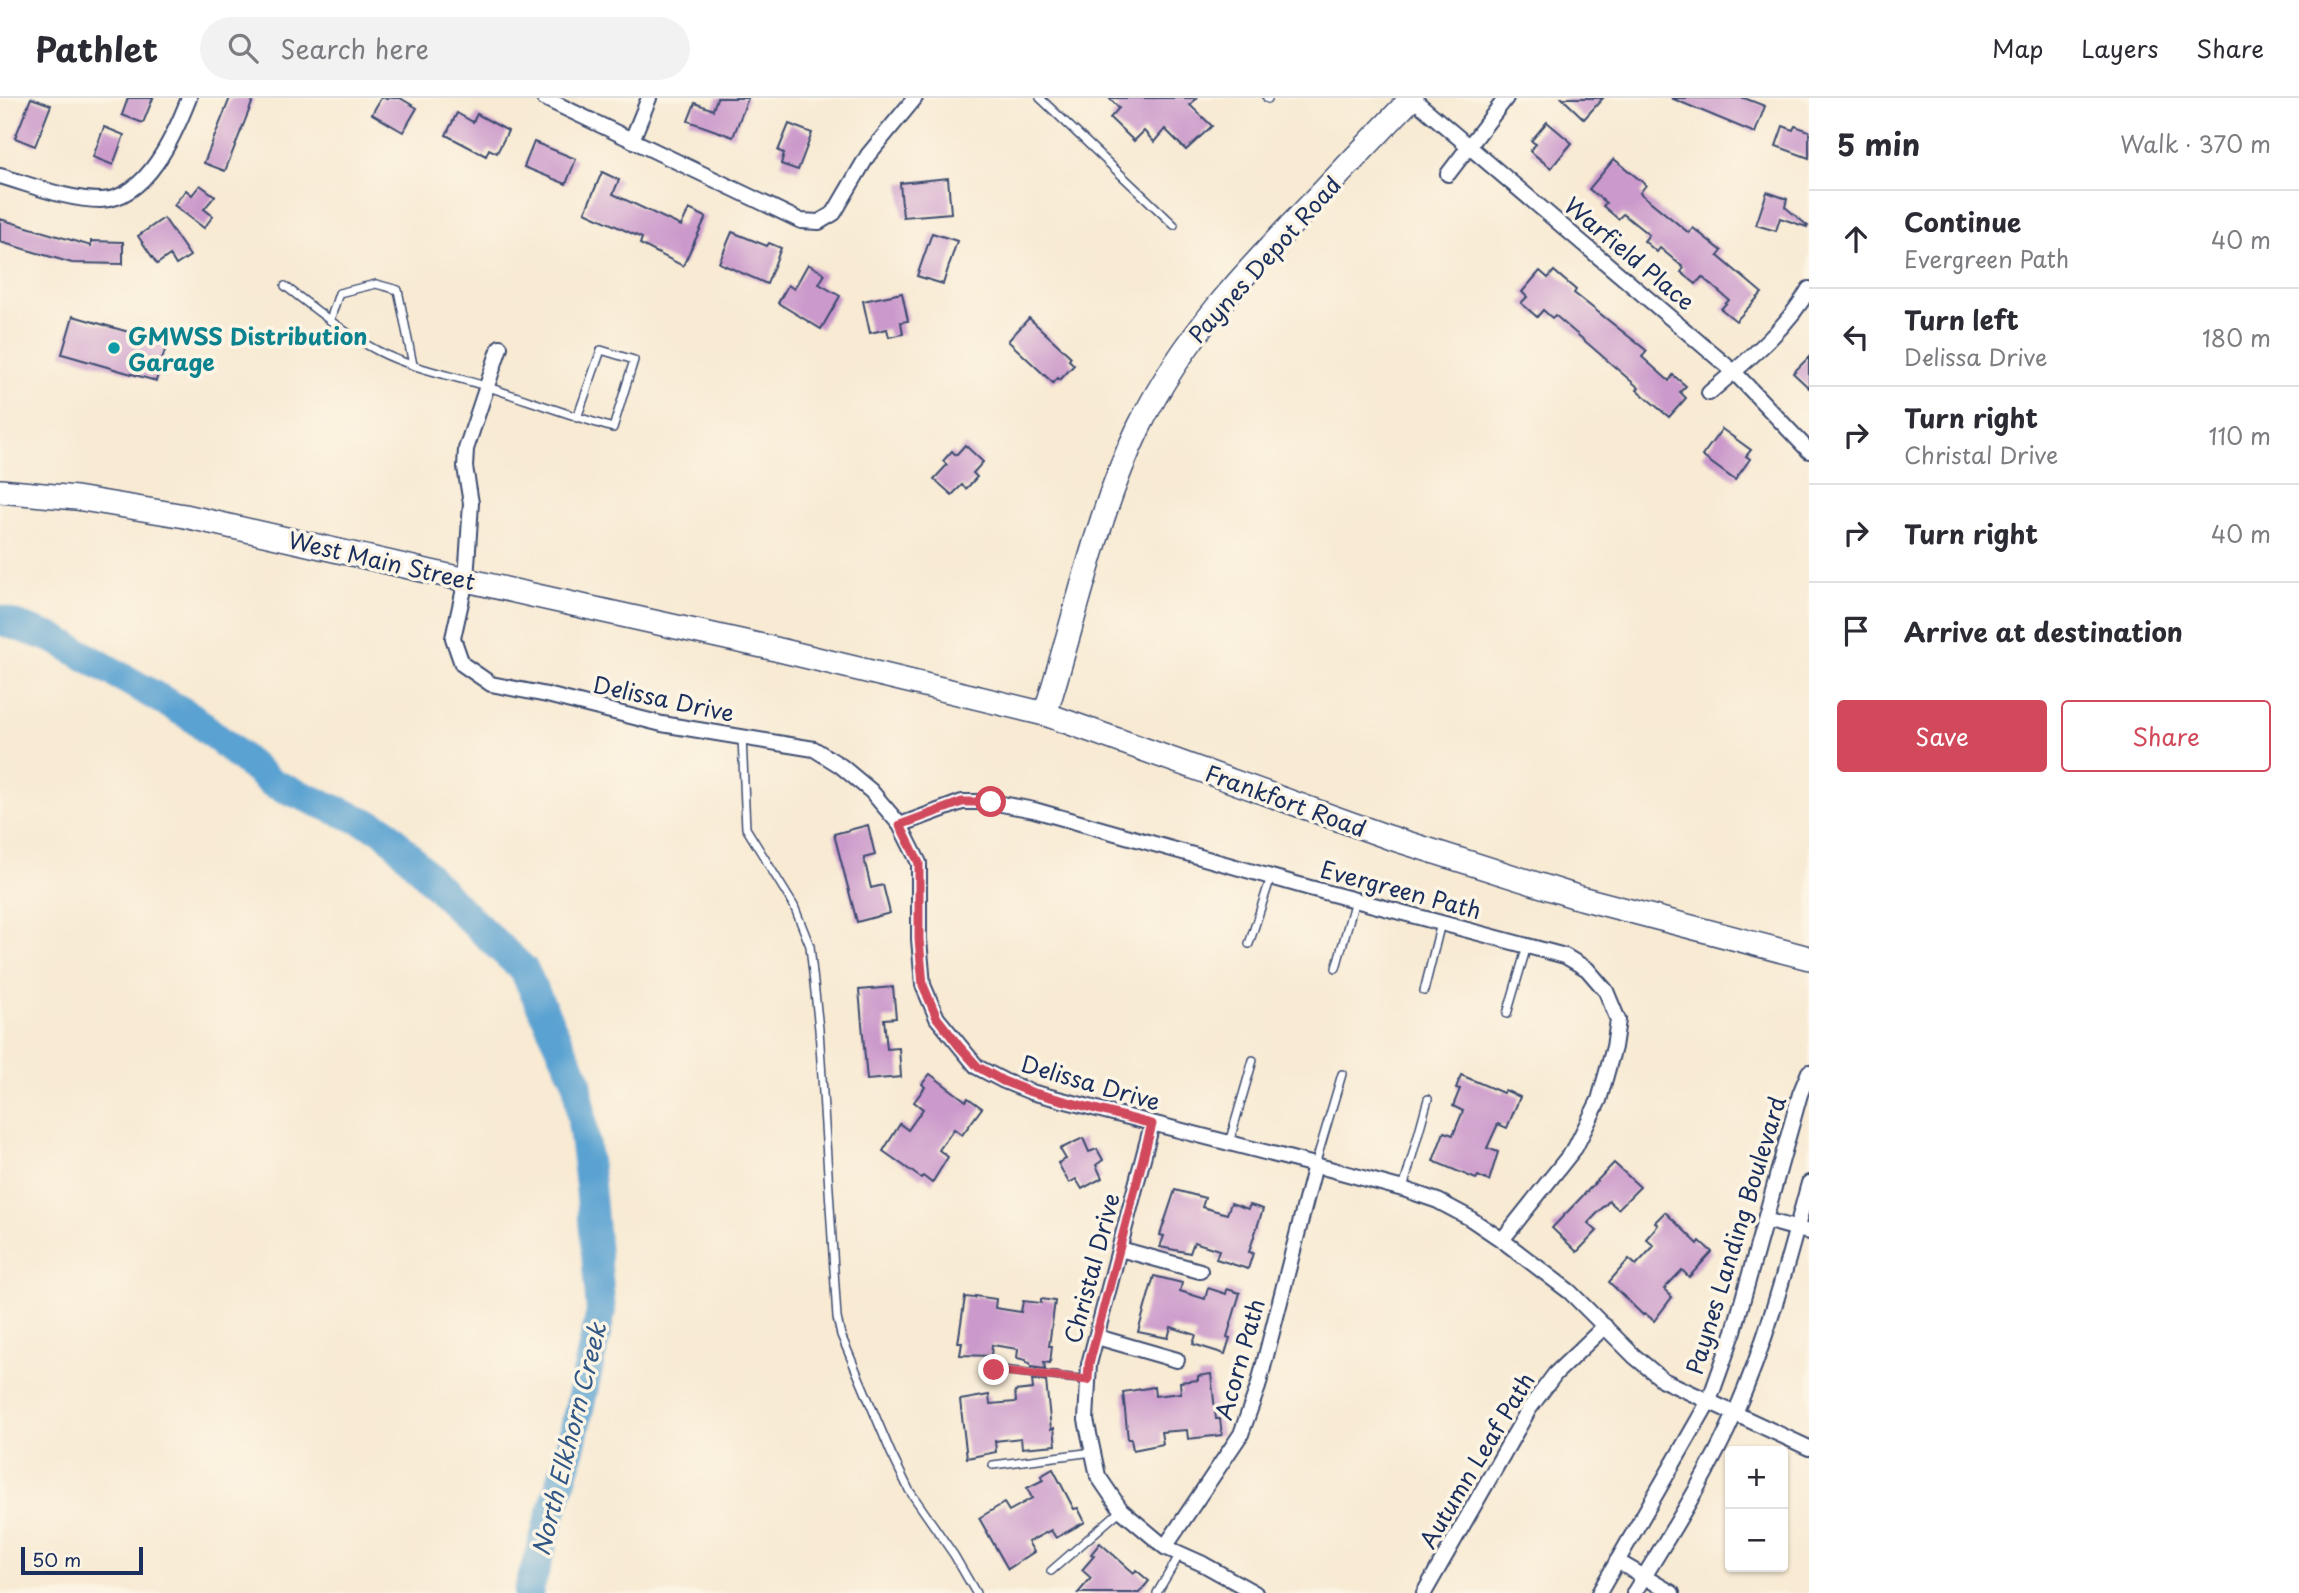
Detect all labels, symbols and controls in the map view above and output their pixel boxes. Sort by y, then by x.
search box [200,17,690,80]
text: Pathlet [35,23,158,73]
icon: search [224,29,262,67]
text: Search here [280,29,429,68]
text: Map [1992,30,2043,66]
text: Layers [2081,30,2158,66]
text: Share [2196,30,2264,66]
text: 5 min [1837,121,1920,166]
text: Walk · 370 m [2120,126,2271,161]
street label: Paynes Depot Road [1179,168,1349,350]
street label: Warfield Place [1557,188,1703,318]
text: Continue [1904,202,2021,241]
icon: ahead [1837,220,1875,258]
text: 40 m [2211,222,2271,257]
text: Evergreen Path [1904,241,2069,276]
text: Turn left [1904,300,2019,339]
place label: GMWSS Distribution Garage [128,318,368,379]
icon: left [1837,318,1875,356]
text: 180 m [2202,320,2271,355]
text: Delissa Drive [1904,339,2047,374]
marker: GMWSS Distribution Garage [106,340,122,356]
text: Turn right [1904,398,2038,437]
icon: right [1837,416,1875,454]
text: 110 m [2209,418,2271,453]
text: Christal Drive [1904,437,2058,472]
icon: right [1837,514,1875,552]
text: Turn right [1904,514,2038,553]
text: 40 m [2211,516,2271,551]
street label: West Main Street [285,521,479,599]
icon: arrive [1837,612,1875,650]
text: Arrive at destination [1904,612,2183,651]
street label: Delissa Drive [590,666,738,730]
button: Save [1837,700,2047,772]
button: Share [2061,700,2271,772]
street label: Frankfort Road [1201,755,1371,845]
route start [975,786,1006,817]
street label: Evergreen Path [1317,851,1485,927]
street label: Delissa Drive [1017,1045,1165,1119]
street label: Paynes Landing Boulevard [1676,1092,1794,1378]
street label: Christal Drive [1054,1189,1128,1347]
street label: Acorn Path [1205,1294,1273,1424]
water label: North Elkhorn Creek [522,1318,615,1559]
route end [978,1354,1009,1385]
street label: Autumn Leaf Path [1410,1365,1542,1555]
map controls [1725,1446,1788,1572]
button: + [1725,1446,1788,1509]
button: − [1725,1509,1788,1572]
scale bar [21,1544,144,1576]
text: 50 m [32,1545,81,1573]

